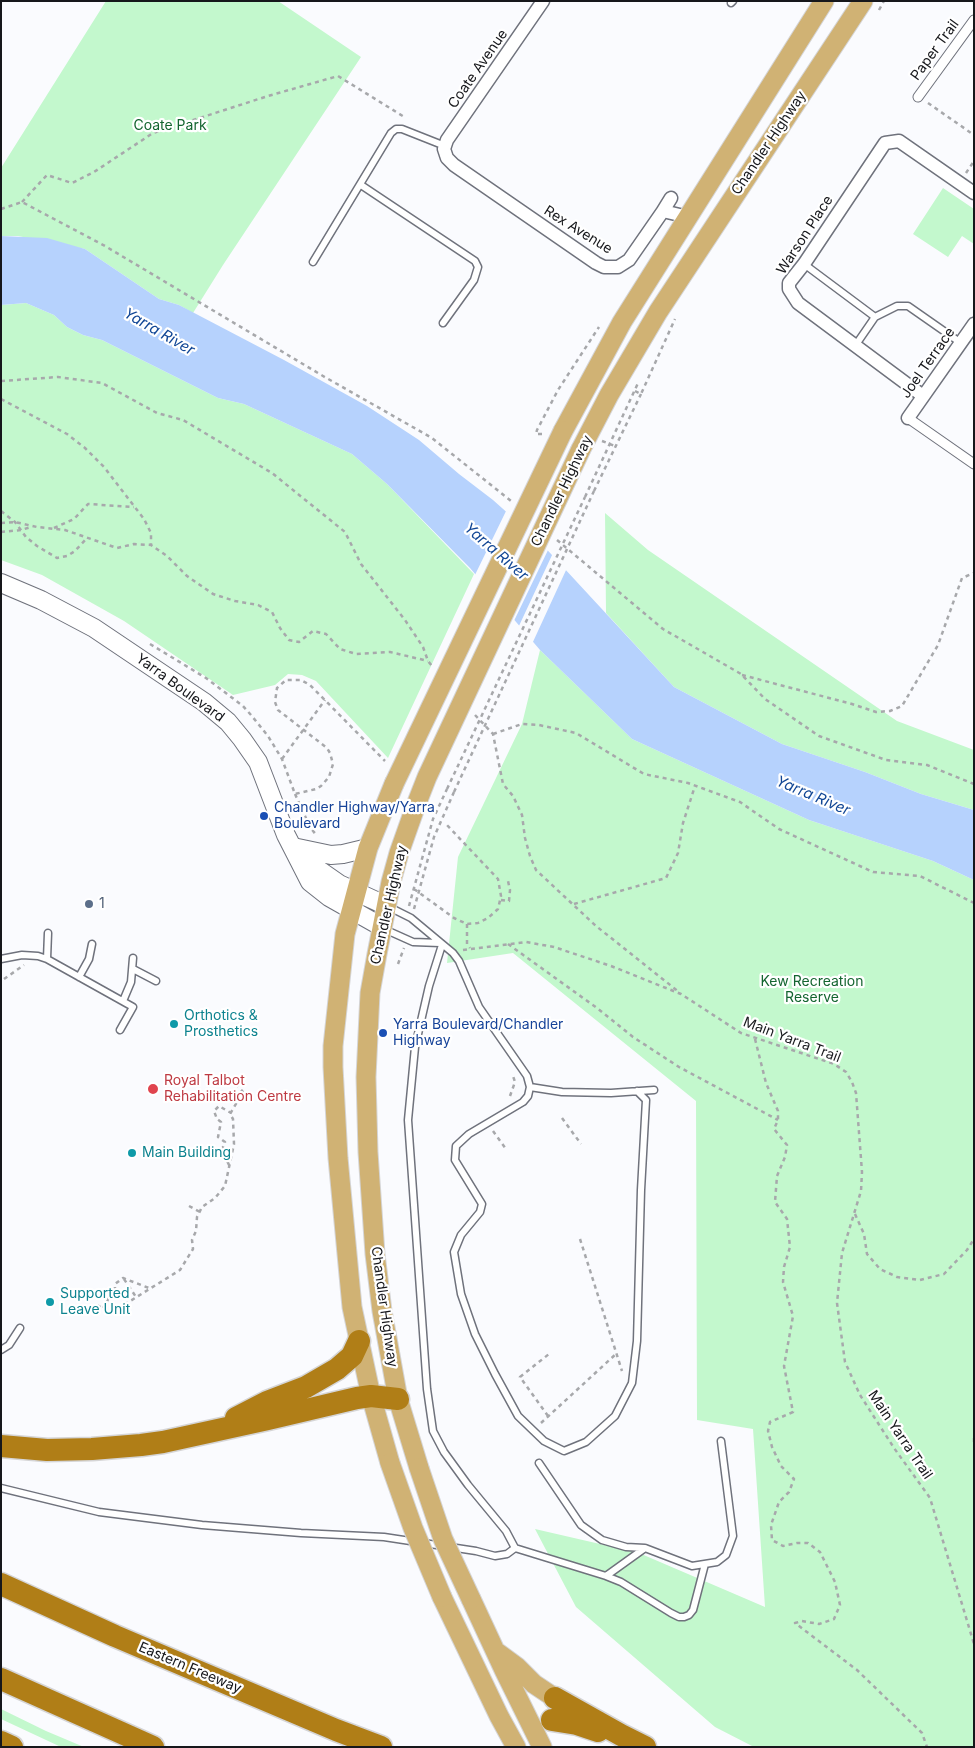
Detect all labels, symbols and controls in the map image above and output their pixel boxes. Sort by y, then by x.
street label: Paper Trail [907,16,963,84]
street label: Coate Avenue [445,26,511,112]
street label: Chandler Highway [728,88,810,198]
park label: Coate Park [133,118,207,134]
street label: Warson Place [773,192,837,278]
street label: Rex Avenue [541,202,615,258]
water label: Yarra River [120,305,198,359]
street label: Joel Terrace [897,324,959,402]
street label: Chandler Highway [528,433,596,549]
water label: Yarra River [460,519,532,585]
street label: Yarra Boulevard [132,650,228,726]
water label: Yarra River [773,772,853,820]
place label: Chandler Highway/Yarra Boulevard [274,800,435,832]
marker: Chandler Highway/Yarra Boulevard [258,810,270,822]
street label: Chandler Highway [367,844,411,966]
place label: 1 [99,896,105,912]
marker: 1 [83,898,95,910]
park label: Kew Recreation Reserve [761,974,863,1006]
place label: Orthotics & Prosthetics [184,1008,258,1040]
street label: Main Yarra Trail [741,1014,843,1066]
place label: Yarra Boulevard/Chandler Highway [393,1017,563,1050]
marker: Orthotics & Prosthetics [168,1018,180,1030]
marker: Yarra Boulevard/Chandler Highway [377,1027,389,1039]
place label: Royal Talbot Rehabilitation Centre [164,1073,301,1106]
marker: Royal Talbot Rehabilitation Centre [146,1082,160,1096]
place label: Main Building [142,1145,231,1161]
marker: Main Building [126,1147,138,1159]
street label: Chandler Highway [367,1246,401,1368]
place label: Supported Leave Unit [60,1286,130,1318]
marker: Supported Leave Unit [44,1296,56,1308]
street label: Main Yarra Trail [864,1388,936,1482]
street label: Eastern Freeway [136,1639,244,1697]

